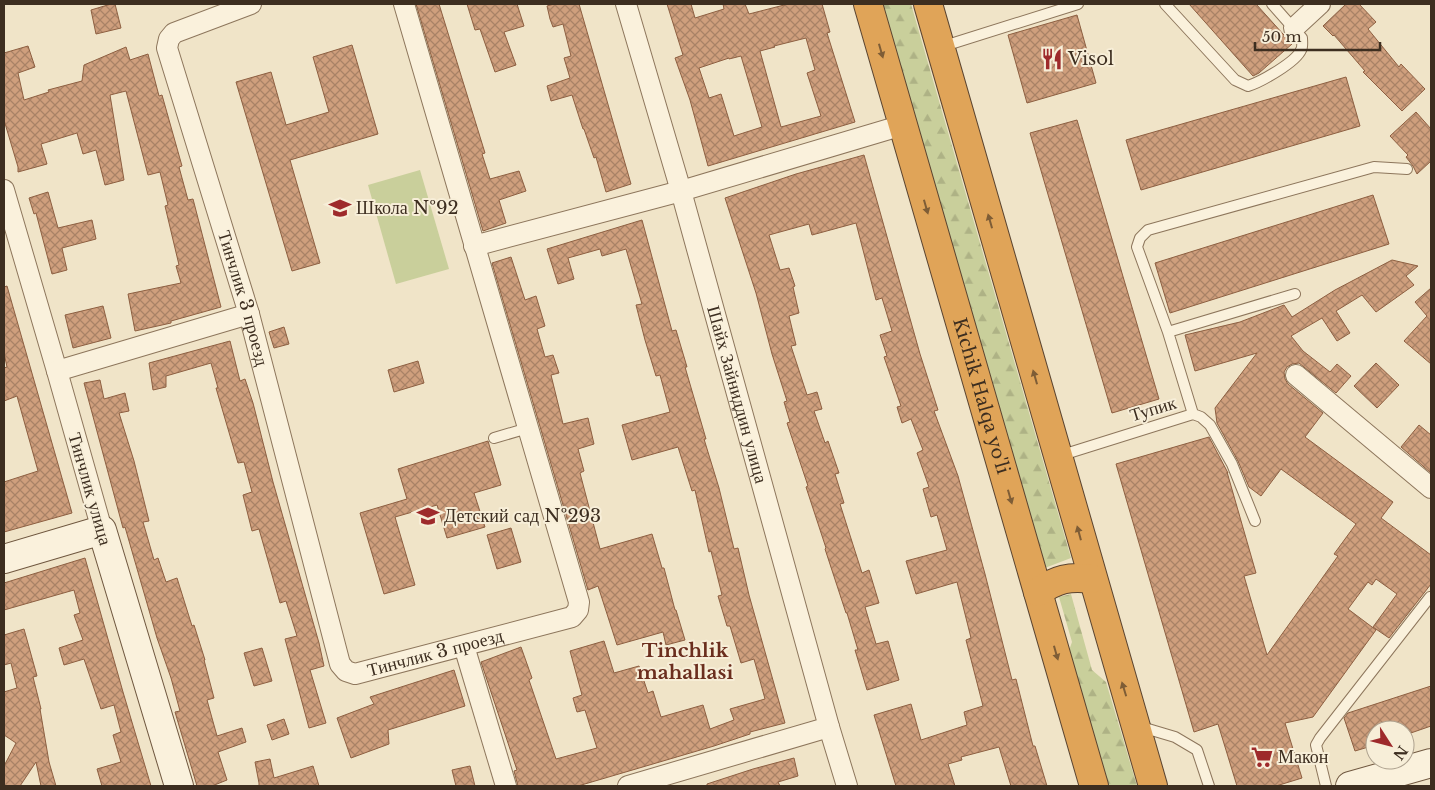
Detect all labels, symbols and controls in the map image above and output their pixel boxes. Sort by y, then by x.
scale bar [1255,20,1380,52]
text: 50 m [1262,27,1302,46]
one-way arrow [878,43,886,58]
restaurant icon: Visol [1039,46,1065,72]
place label: Visol [1067,48,1114,70]
school or university icon: Школа №92 [327,195,353,221]
place label: Школа №92 [356,197,459,219]
one-way arrow [923,199,931,214]
one-way arrow [986,213,994,228]
street label: Тинчлик 3 проезд [213,228,273,368]
street label: Шайх Зайниддин улица [702,303,772,486]
street label: Kichik Halqa yo'li [948,315,1014,477]
one-way arrow [1031,369,1039,384]
street label: Тупик [1127,392,1179,426]
street label: Тинчлик улица [63,430,117,548]
one-way arrow [1007,490,1015,505]
school or university icon: Детский сад №293 [415,503,441,529]
place label: Детский сад №293 [444,505,601,527]
one-way arrow [1075,525,1083,540]
street label: Тинчлик 3 проезд [365,625,506,681]
district label: Tinchlik mahallasi [637,639,733,684]
one-way arrow [1052,646,1060,661]
one-way arrow [1120,682,1128,697]
north arrow [1365,720,1415,770]
text: N [1389,742,1412,763]
supermarket icon: Макон [1249,744,1275,770]
place label: Макон [1278,746,1329,768]

